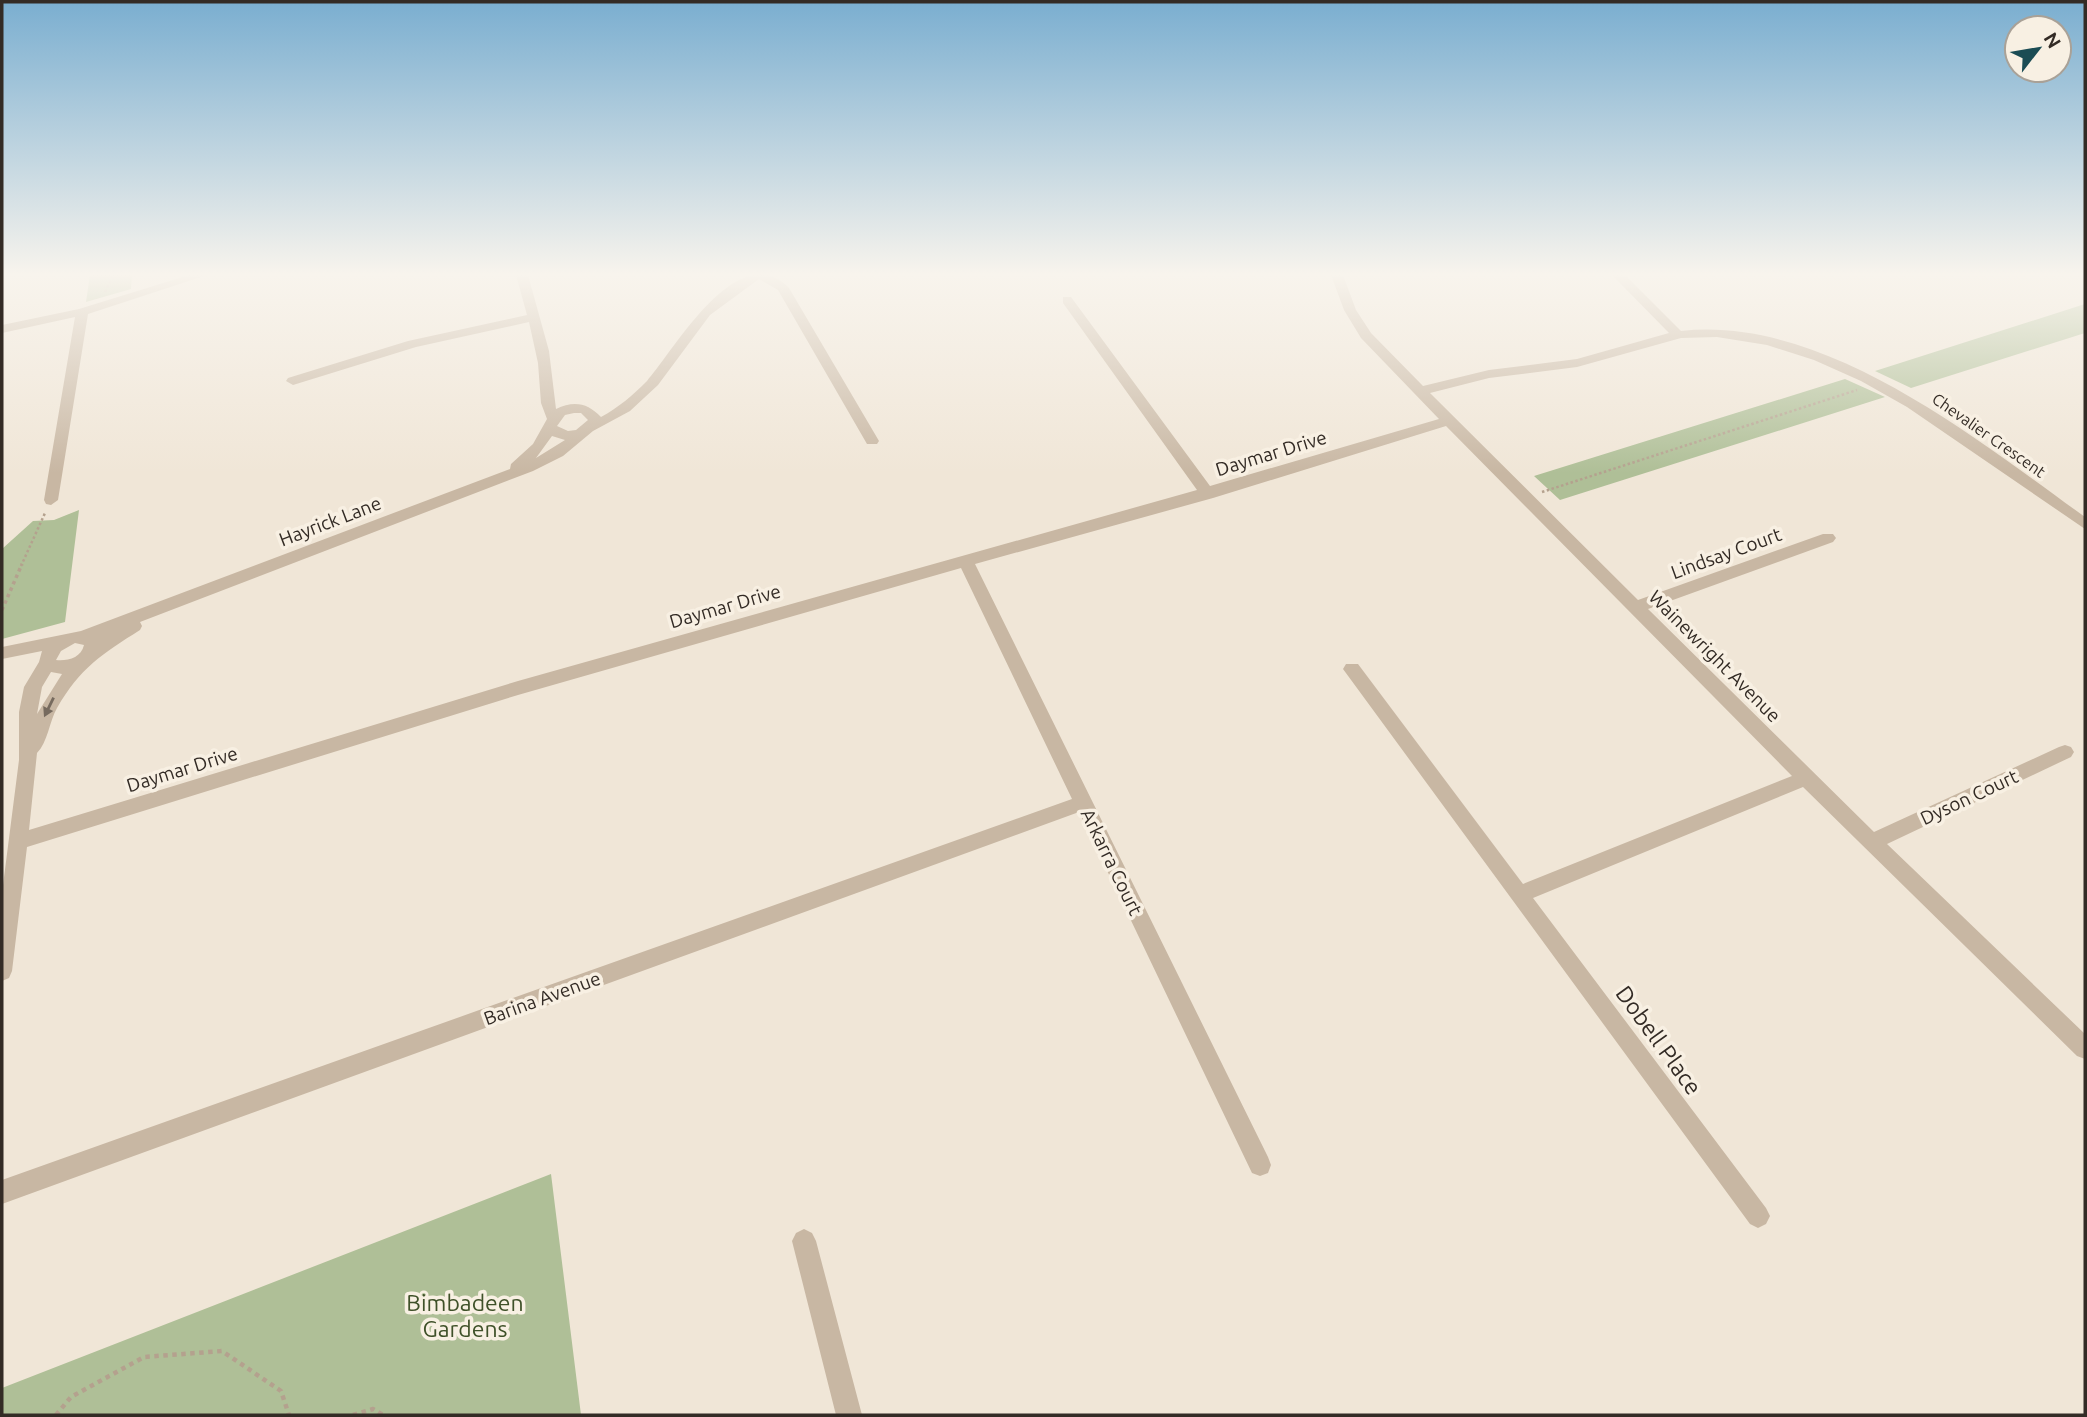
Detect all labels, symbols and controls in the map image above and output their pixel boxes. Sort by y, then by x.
north arrow [2003,14,2073,84]
text: N [2039,28,2066,52]
street label: Chevalier Crescent [1929,389,2050,481]
street label: Daymar Drive [1213,426,1329,480]
street label: Hayrick Lane [276,491,384,551]
street label: Lindsay Court [1668,523,1785,583]
street label: Daymar Drive [667,580,783,632]
street label: Wainewright Avenue [1645,586,1785,726]
one-way arrow [43,697,55,718]
street label: Daymar Drive [124,742,240,796]
street label: Dyson Court [1917,765,2022,829]
street label: Arkarra Court [1077,805,1147,919]
street label: Barina Avenue [481,967,603,1029]
street label: Dobell Place [1611,981,1707,1099]
park label: Bimbadeen Gardens [406,1290,524,1341]

